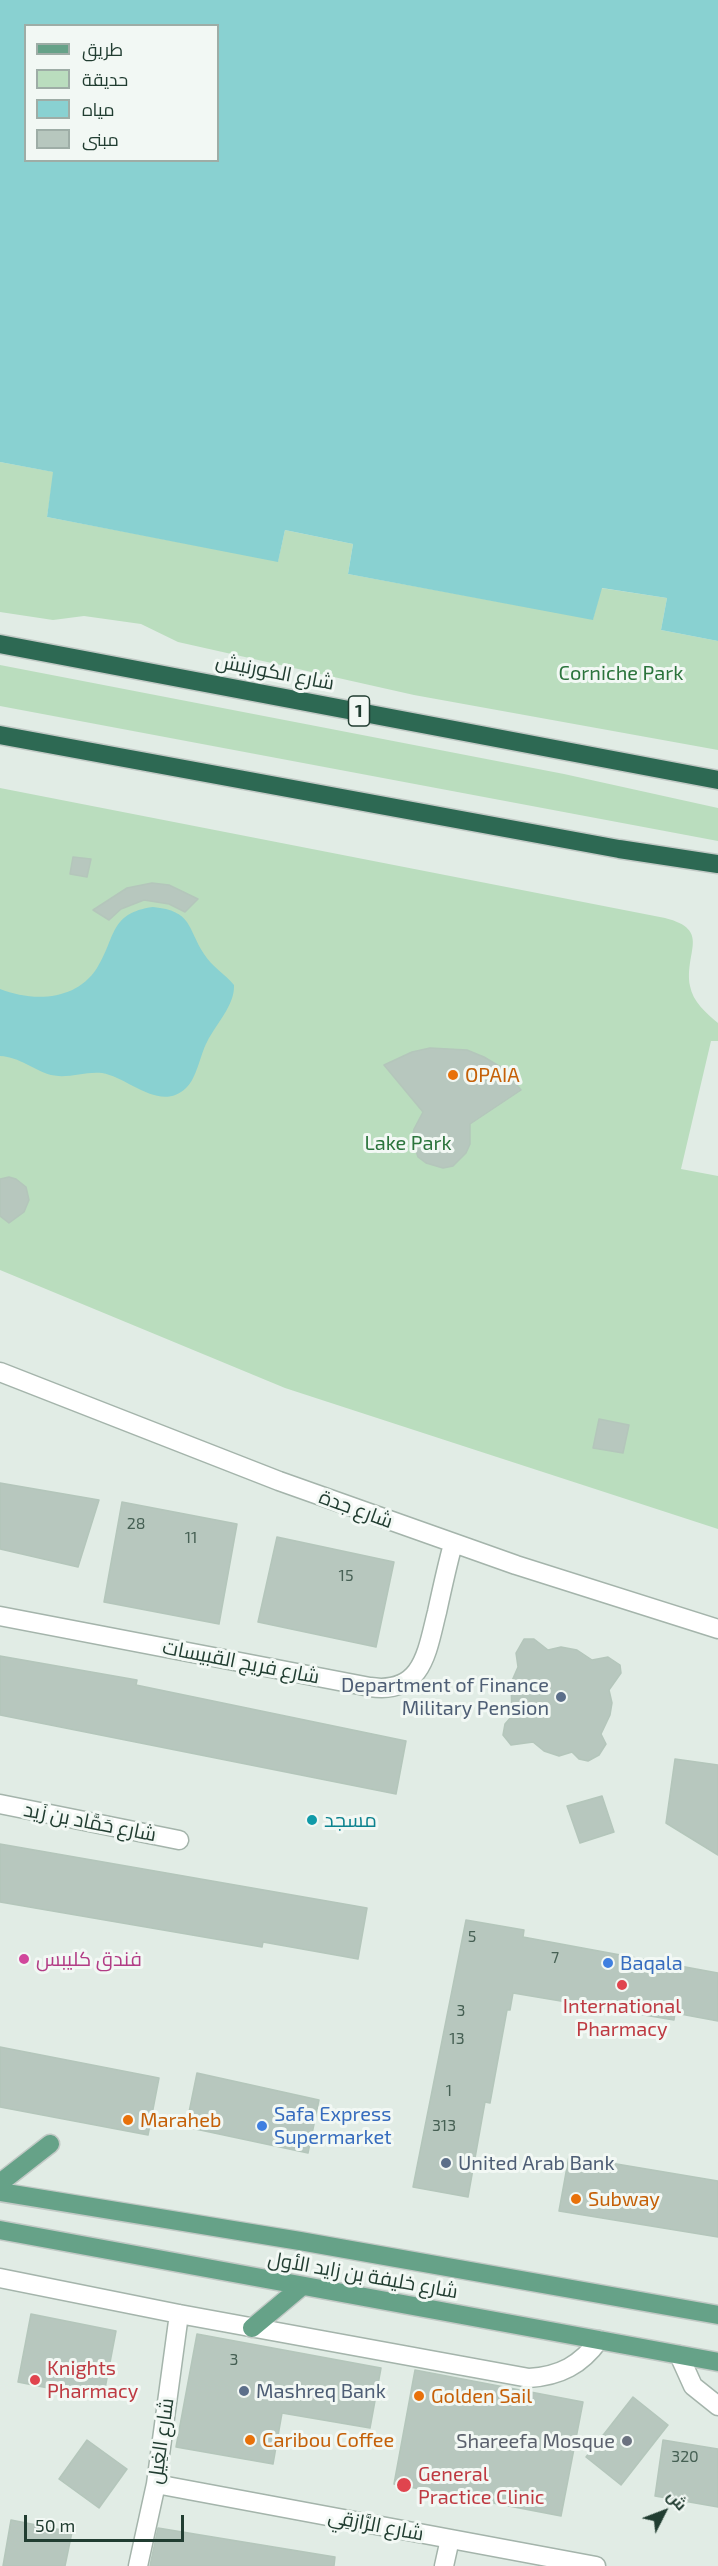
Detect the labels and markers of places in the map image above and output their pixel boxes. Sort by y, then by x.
place label: OPAIA [465,1063,520,1087]
marker: OPAIA [446,1068,460,1082]
place label: Department of Finance Military Pension [341,1673,549,1720]
marker: Department of Finance Military Pension [554,1690,568,1704]
place label: مسجد [324,1808,377,1832]
marker: مسجد [305,1813,319,1827]
place label: فندق كليبس [36,1947,142,1971]
place label: Baqala [620,1951,683,1975]
marker: فندق كليبس [17,1952,31,1966]
marker: Baqala [601,1956,615,1970]
marker: International Pharmacy [615,1978,629,1992]
place label: International Pharmacy [563,1994,681,2041]
place label: Safa Express Supermarket [274,2102,392,2149]
place label: Maraheb [140,2108,221,2132]
marker: Maraheb [121,2113,135,2127]
marker: Safa Express Supermarket [255,2119,269,2133]
place label: United Arab Bank [458,2151,615,2175]
marker: United Arab Bank [439,2156,453,2170]
place label: Subway [588,2187,660,2211]
marker: Subway [569,2192,583,2206]
place label: Knights Pharmacy [47,2356,138,2403]
marker: Knights Pharmacy [28,2373,42,2387]
place label: Mashreq Bank [256,2379,386,2403]
marker: Mashreq Bank [237,2384,251,2398]
place label: Golden Sail [431,2384,532,2408]
marker: Golden Sail [412,2389,426,2403]
place label: Caribou Coffee [262,2428,394,2452]
place label: Shareefa Mosque [456,2429,615,2453]
marker: Caribou Coffee [243,2433,257,2447]
marker: Shareefa Mosque [620,2434,634,2448]
place label: General Practice Clinic [418,2462,545,2509]
marker: General Practice Clinic [395,2476,413,2494]

